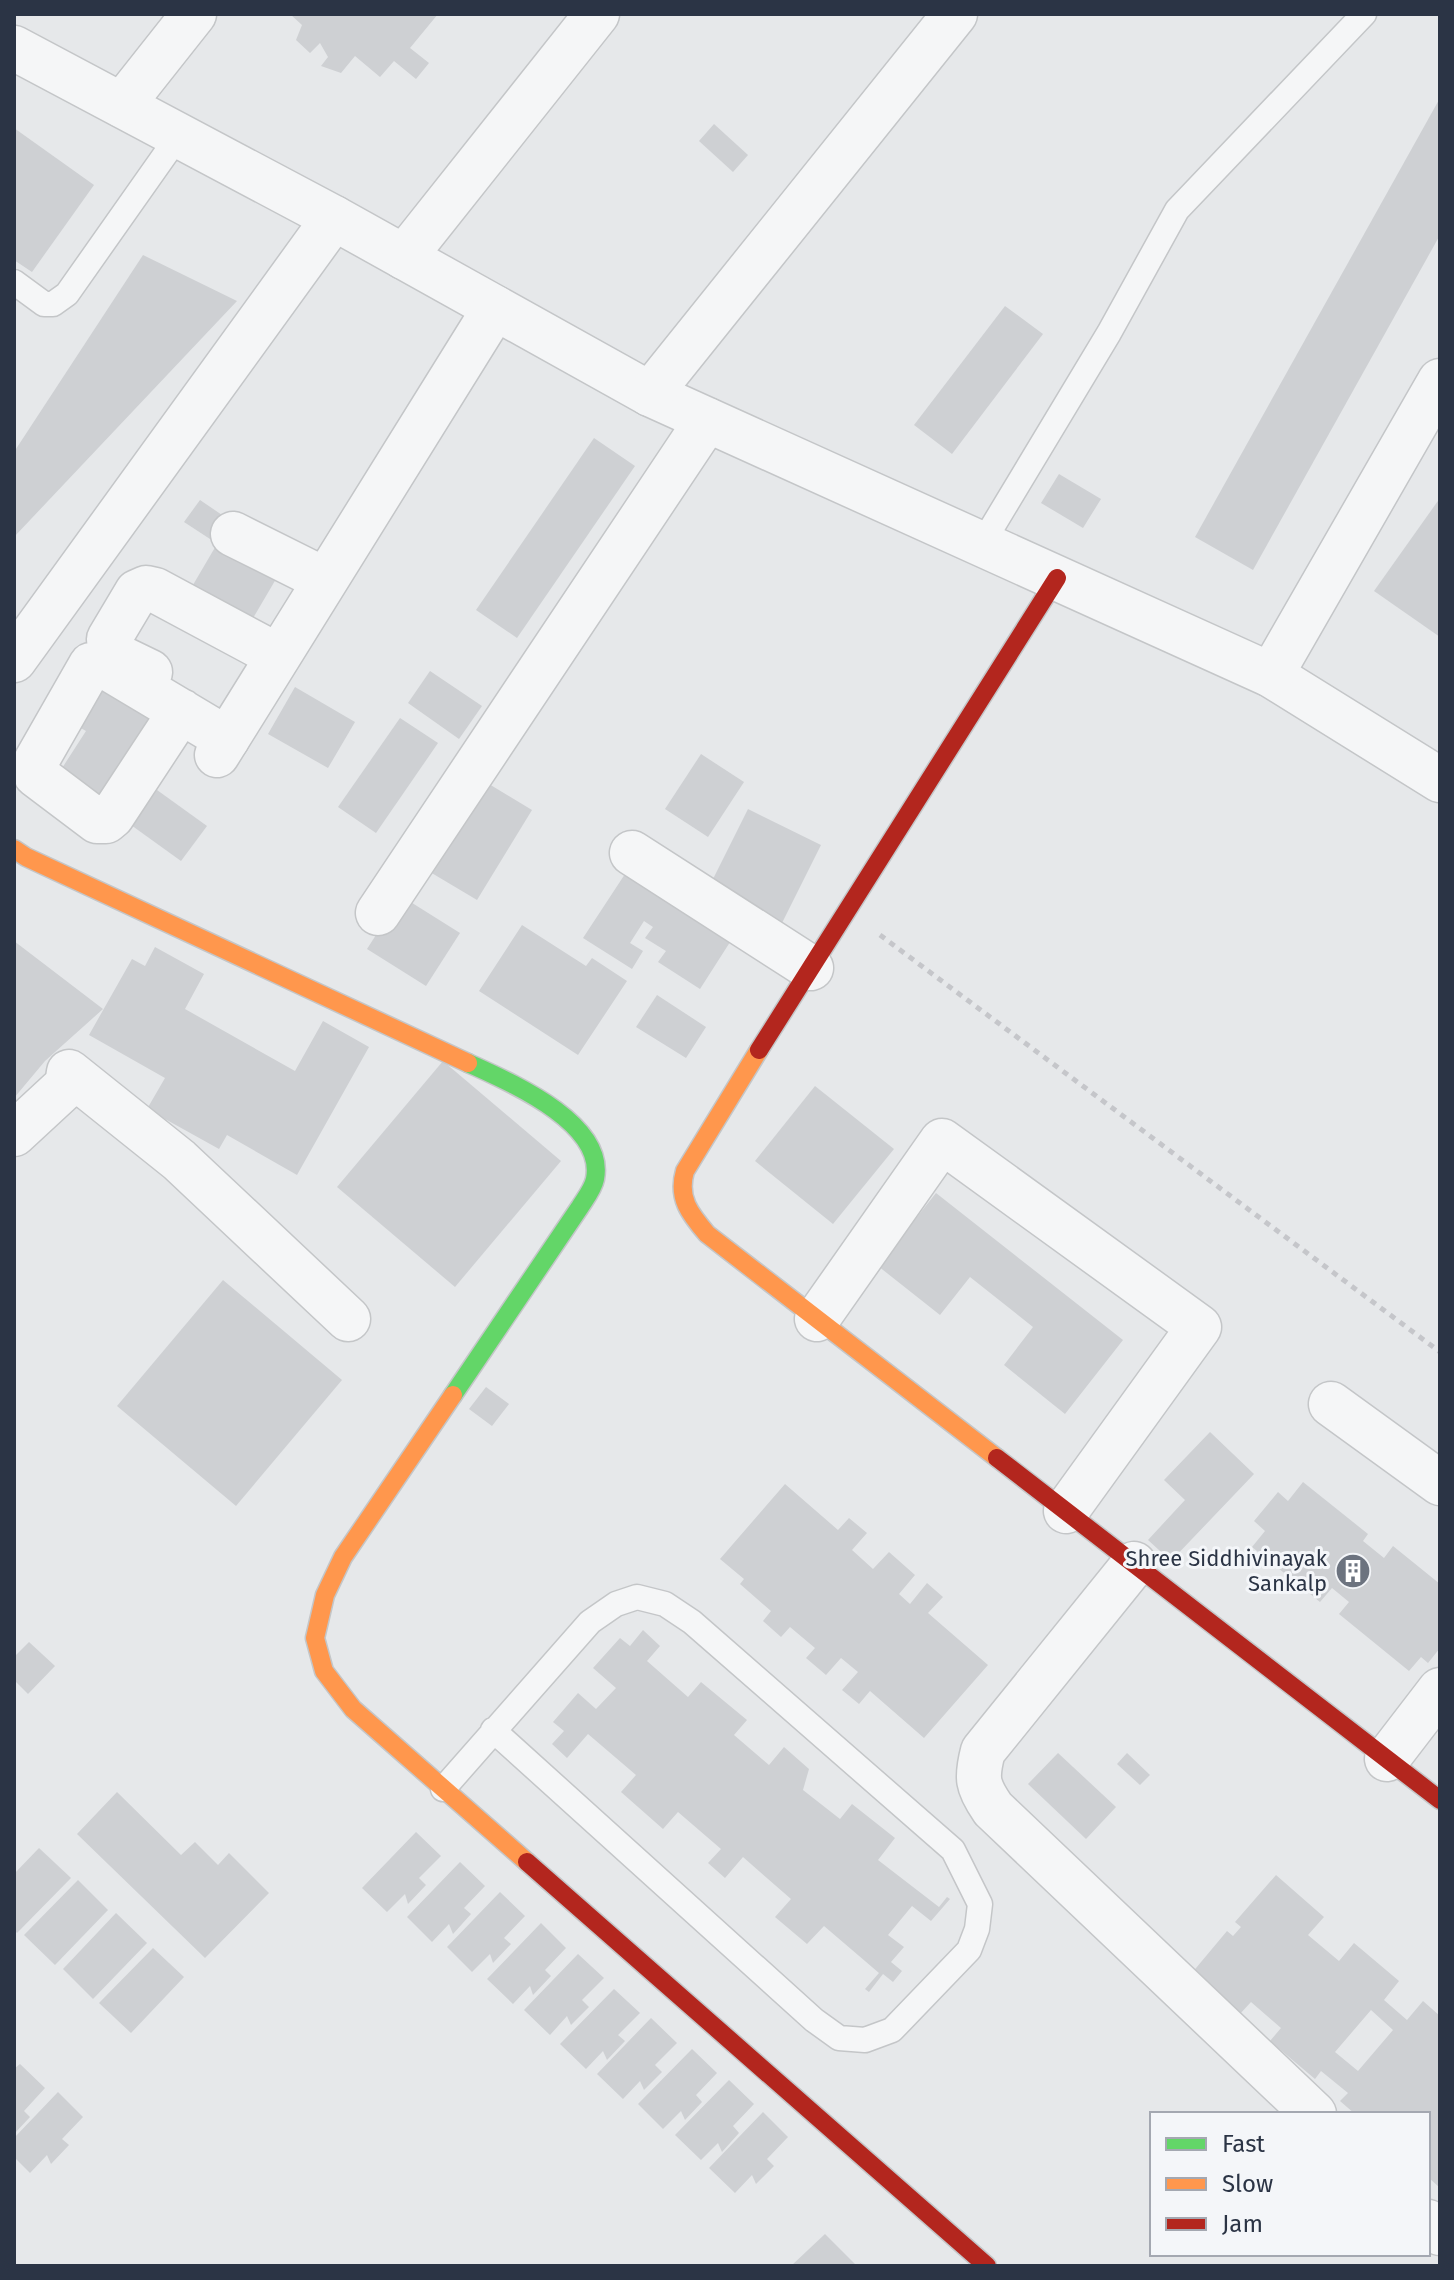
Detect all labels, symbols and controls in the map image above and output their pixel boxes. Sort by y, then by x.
place label: Shree Siddhivinayak Sankalp [1126,1545,1328,1597]
building icon: Shree Siddhivinayak Sankalp [1334,1552,1372,1590]
legend [1150,2112,1430,2256]
text: Fast [1222,2130,1265,2158]
text: Slow [1222,2170,1273,2198]
text: Jam [1222,2210,1263,2238]

